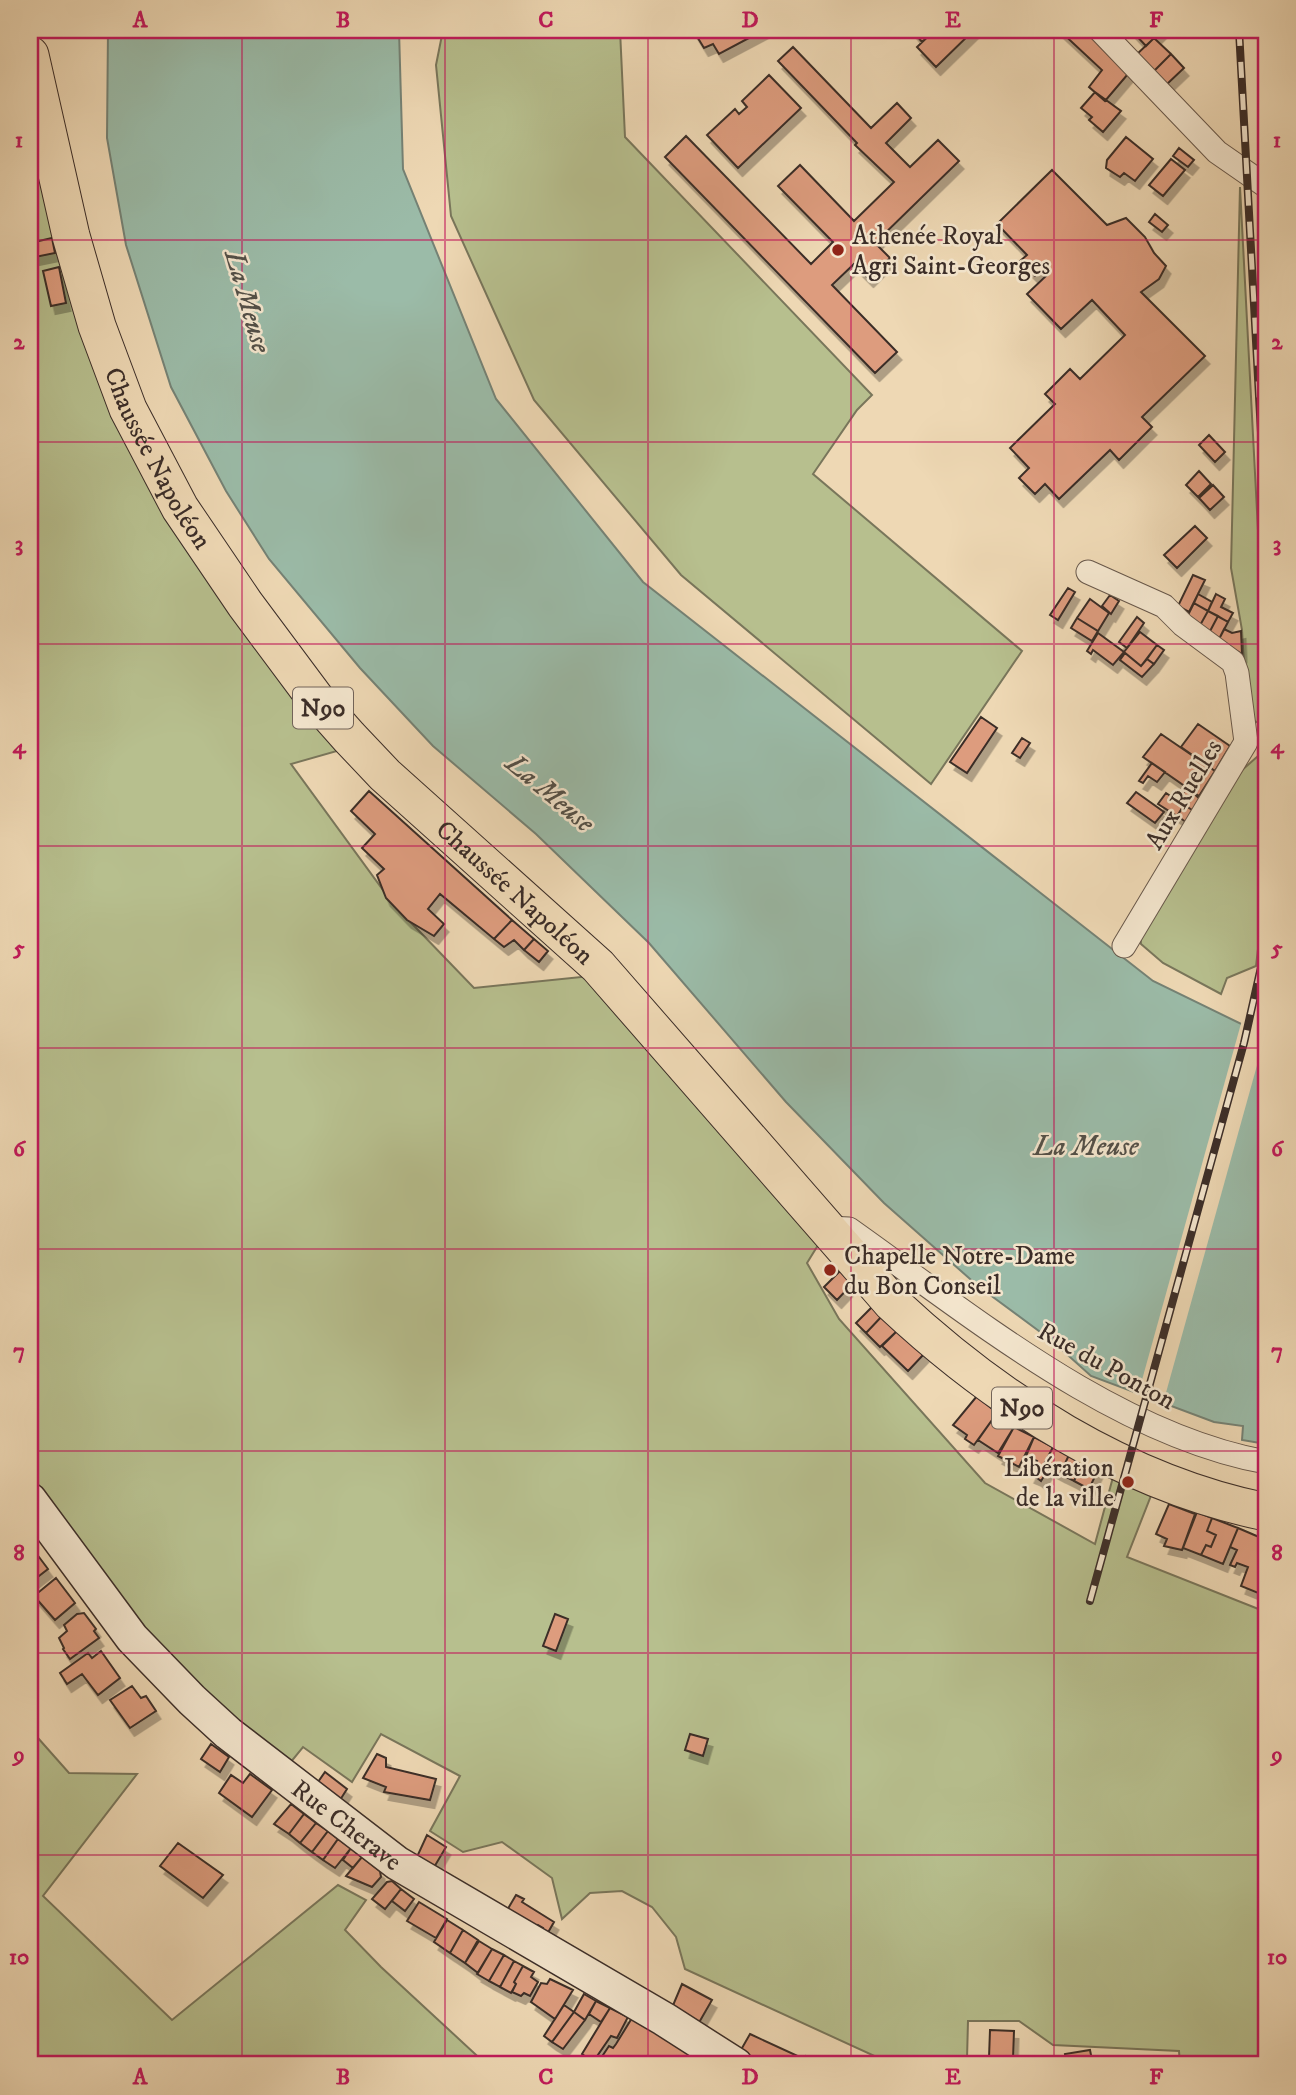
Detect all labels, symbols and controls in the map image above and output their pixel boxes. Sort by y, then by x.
text: A [132,6,149,35]
text: B [336,6,350,35]
text: C [538,6,554,35]
text: D [741,6,759,35]
text: E [945,6,961,35]
text: F [1149,6,1164,35]
text: 1 [15,126,23,155]
text: 1 [1273,126,1281,155]
place label: Athenée Royal Agri Saint-Georges [852,220,1050,283]
marker: Athenée Royal Agri Saint-Georges [830,242,846,258]
water label: La Meuse [216,244,279,358]
text: 2 [13,328,25,357]
text: 2 [1271,328,1283,357]
street label: Chaussée Napoléon [96,363,218,556]
text: 3 [15,530,23,559]
text: 3 [1273,530,1281,559]
road number: N90 [293,688,353,728]
text: 4 [12,732,27,761]
text: 4 [1270,732,1285,761]
street label: Aux Ruelles [1138,734,1230,856]
water label: La Meuse [497,745,603,841]
street label: Chaussée Napoléon [428,814,601,973]
text: 5 [12,934,25,963]
text: 5 [1270,934,1283,963]
water label: La Meuse [1031,1129,1140,1164]
text: 6 [13,1135,27,1164]
text: 6 [1271,1135,1285,1164]
place label: Chapelle Notre-Dame du Bon Conseil [844,1240,1075,1303]
marker: Chapelle Notre-Dame du Bon Conseil [822,1262,838,1278]
street label: Rue du Ponton [1032,1315,1181,1418]
text: 7 [13,1337,25,1366]
text: 7 [1271,1337,1283,1366]
road number: N90 [992,1388,1052,1428]
place label: Libération de la ville [1004,1452,1114,1515]
marker: Libération de la ville [1120,1474,1136,1490]
text: 8 [13,1539,25,1568]
text: 8 [1271,1539,1283,1568]
text: 9 [11,1741,25,1770]
text: 9 [1269,1741,1283,1770]
street label: Rue Cherave [284,1773,408,1879]
text: 10 [9,1943,29,1972]
text: 10 [1267,1943,1287,1972]
text: A [132,2063,149,2092]
text: B [336,2063,350,2092]
text: C [538,2063,554,2092]
text: D [741,2063,759,2092]
text: E [945,2063,961,2092]
text: F [1149,2063,1164,2092]

